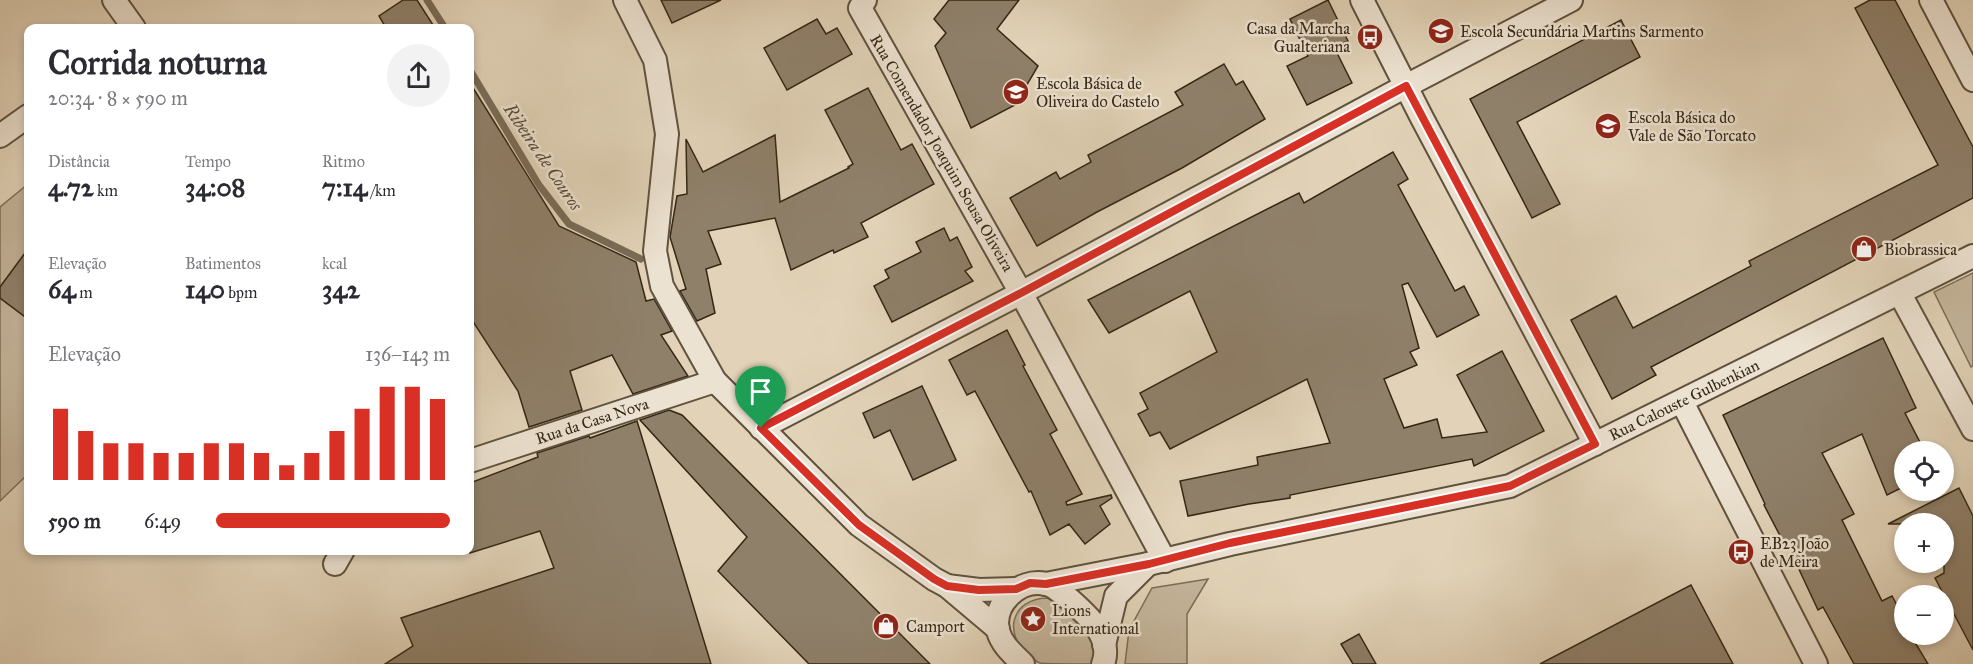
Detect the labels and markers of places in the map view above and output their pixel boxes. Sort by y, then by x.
school or university icon: Escola Secundária Martins Sarmento [1426,16,1456,46]
place label: Casa da Marcha Gualteriana [1246,19,1350,56]
bus stop icon: Casa da Marcha Gualteriana [1355,22,1385,52]
place label: Escola Secundária Martins Sarmento [1460,22,1704,41]
place label: Escola Básica de Oliveira do Castelo [1036,74,1159,111]
school or university icon: Escola Básica de Oliveira do Castelo [1001,77,1031,107]
place label: Escola Básica do Vale de São Torcato [1627,108,1756,145]
school or university icon: Escola Básica do Vale de São Torcato [1593,111,1623,141]
shop icon: Biobrassica [1849,234,1879,264]
place label: Biobrassica [1884,240,1957,259]
pin [735,366,786,428]
place label: EB23 João de Meira [1760,534,1829,571]
bus stop icon: EB23 João de Meira [1726,537,1756,567]
place label: Lions International [1052,601,1140,638]
place icon: Lions International [1018,604,1048,634]
shop icon: Camport [871,611,901,641]
place label: Camport [906,617,965,636]

